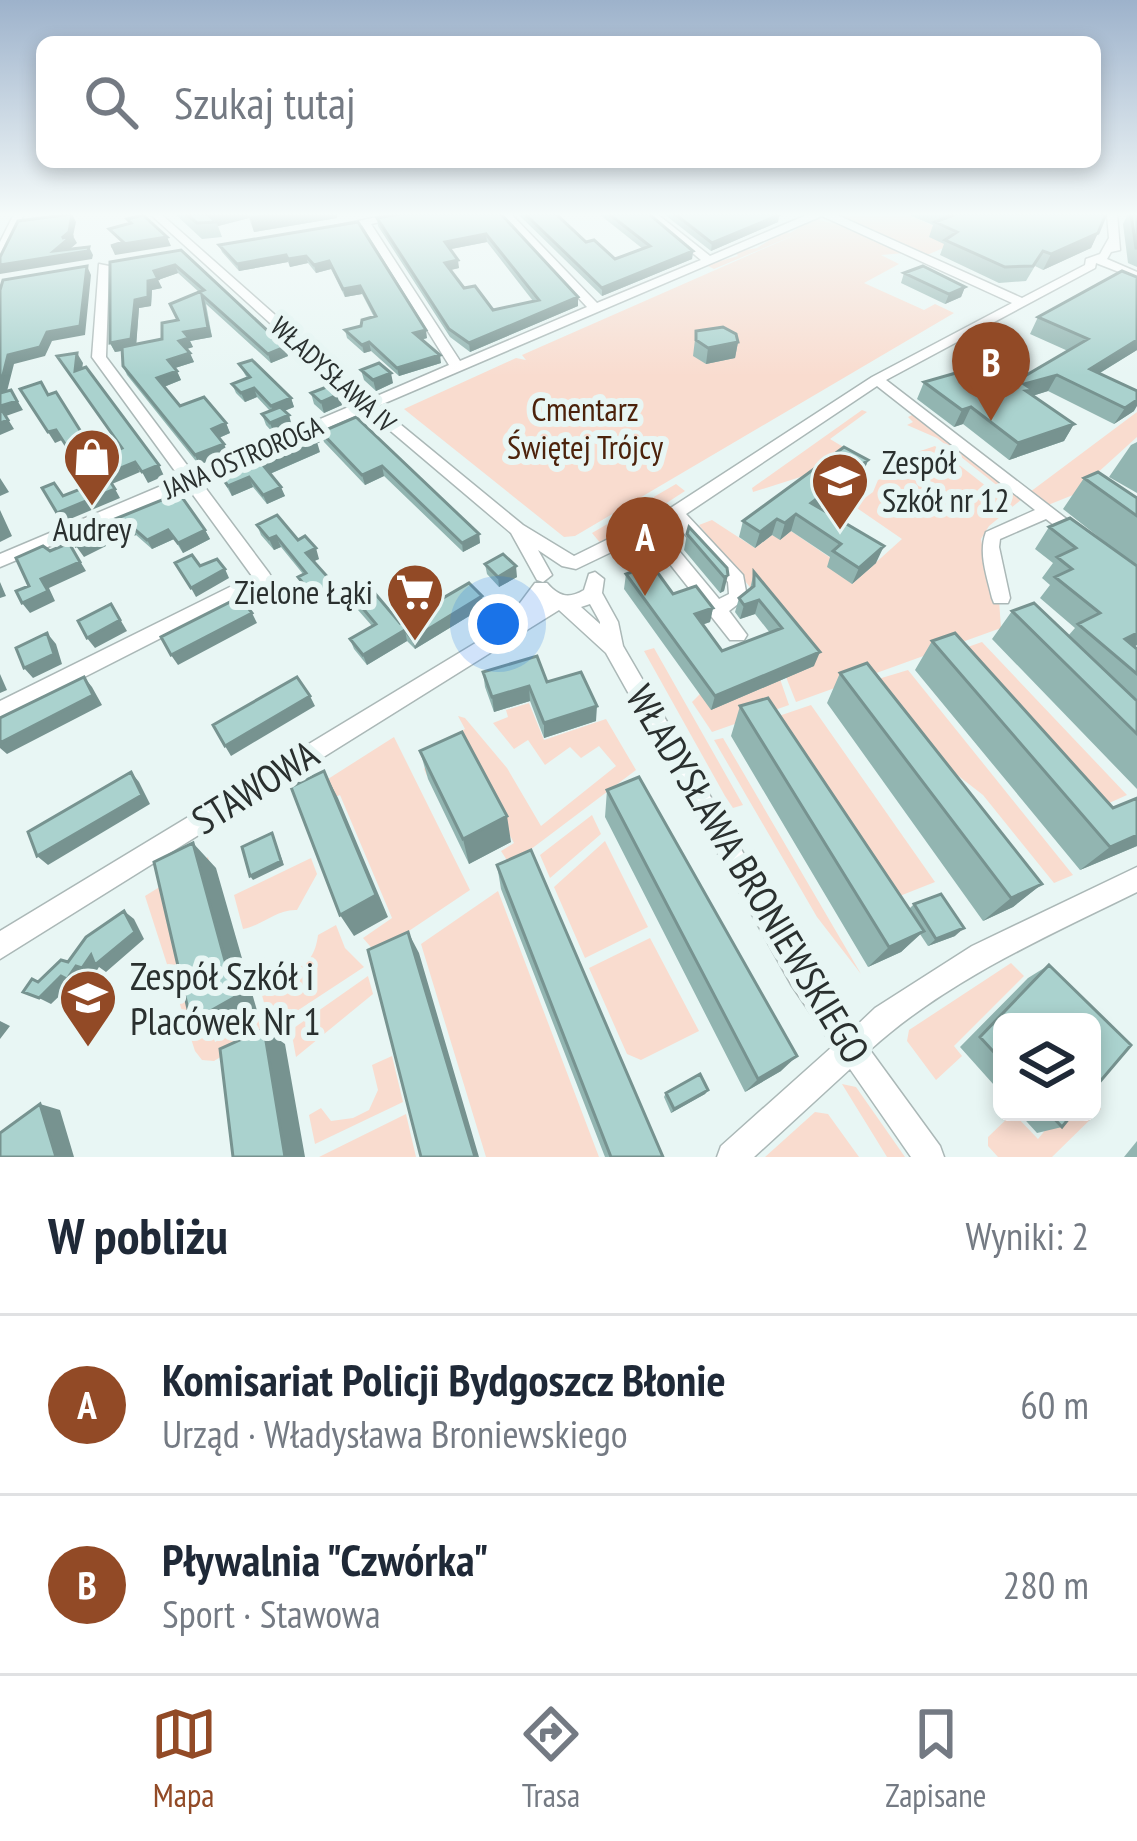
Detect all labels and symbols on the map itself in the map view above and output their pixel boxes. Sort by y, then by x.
street label: WŁADYSŁAWA IV [264,309,404,440]
pin: B [952,322,1030,421]
park label: Cmentarz Świętej Trójcy [507,387,664,468]
street label: JANA OSTROROGA [157,408,328,506]
shop icon: Audrey [61,426,123,508]
place label: Zespół Szkół nr 12 [882,440,1010,521]
school or university icon: Zespół Szkół nr 12 [809,450,871,532]
pin: A [606,497,684,596]
place label: Audrey [53,507,132,550]
supermarket icon: Zielone Łąki [384,561,446,643]
place label: Zielone Łąki [234,570,373,613]
your location [468,594,528,654]
street label: WŁADYSŁAWA BRONIEWSKIEGO [615,675,882,1072]
street label: STAWOWA [182,728,328,845]
place label: Zespół Szkół i Placówek Nr 1 [130,950,321,1046]
school or university icon: Zespół Szkół i Placówek Nr 1 [57,967,119,1049]

